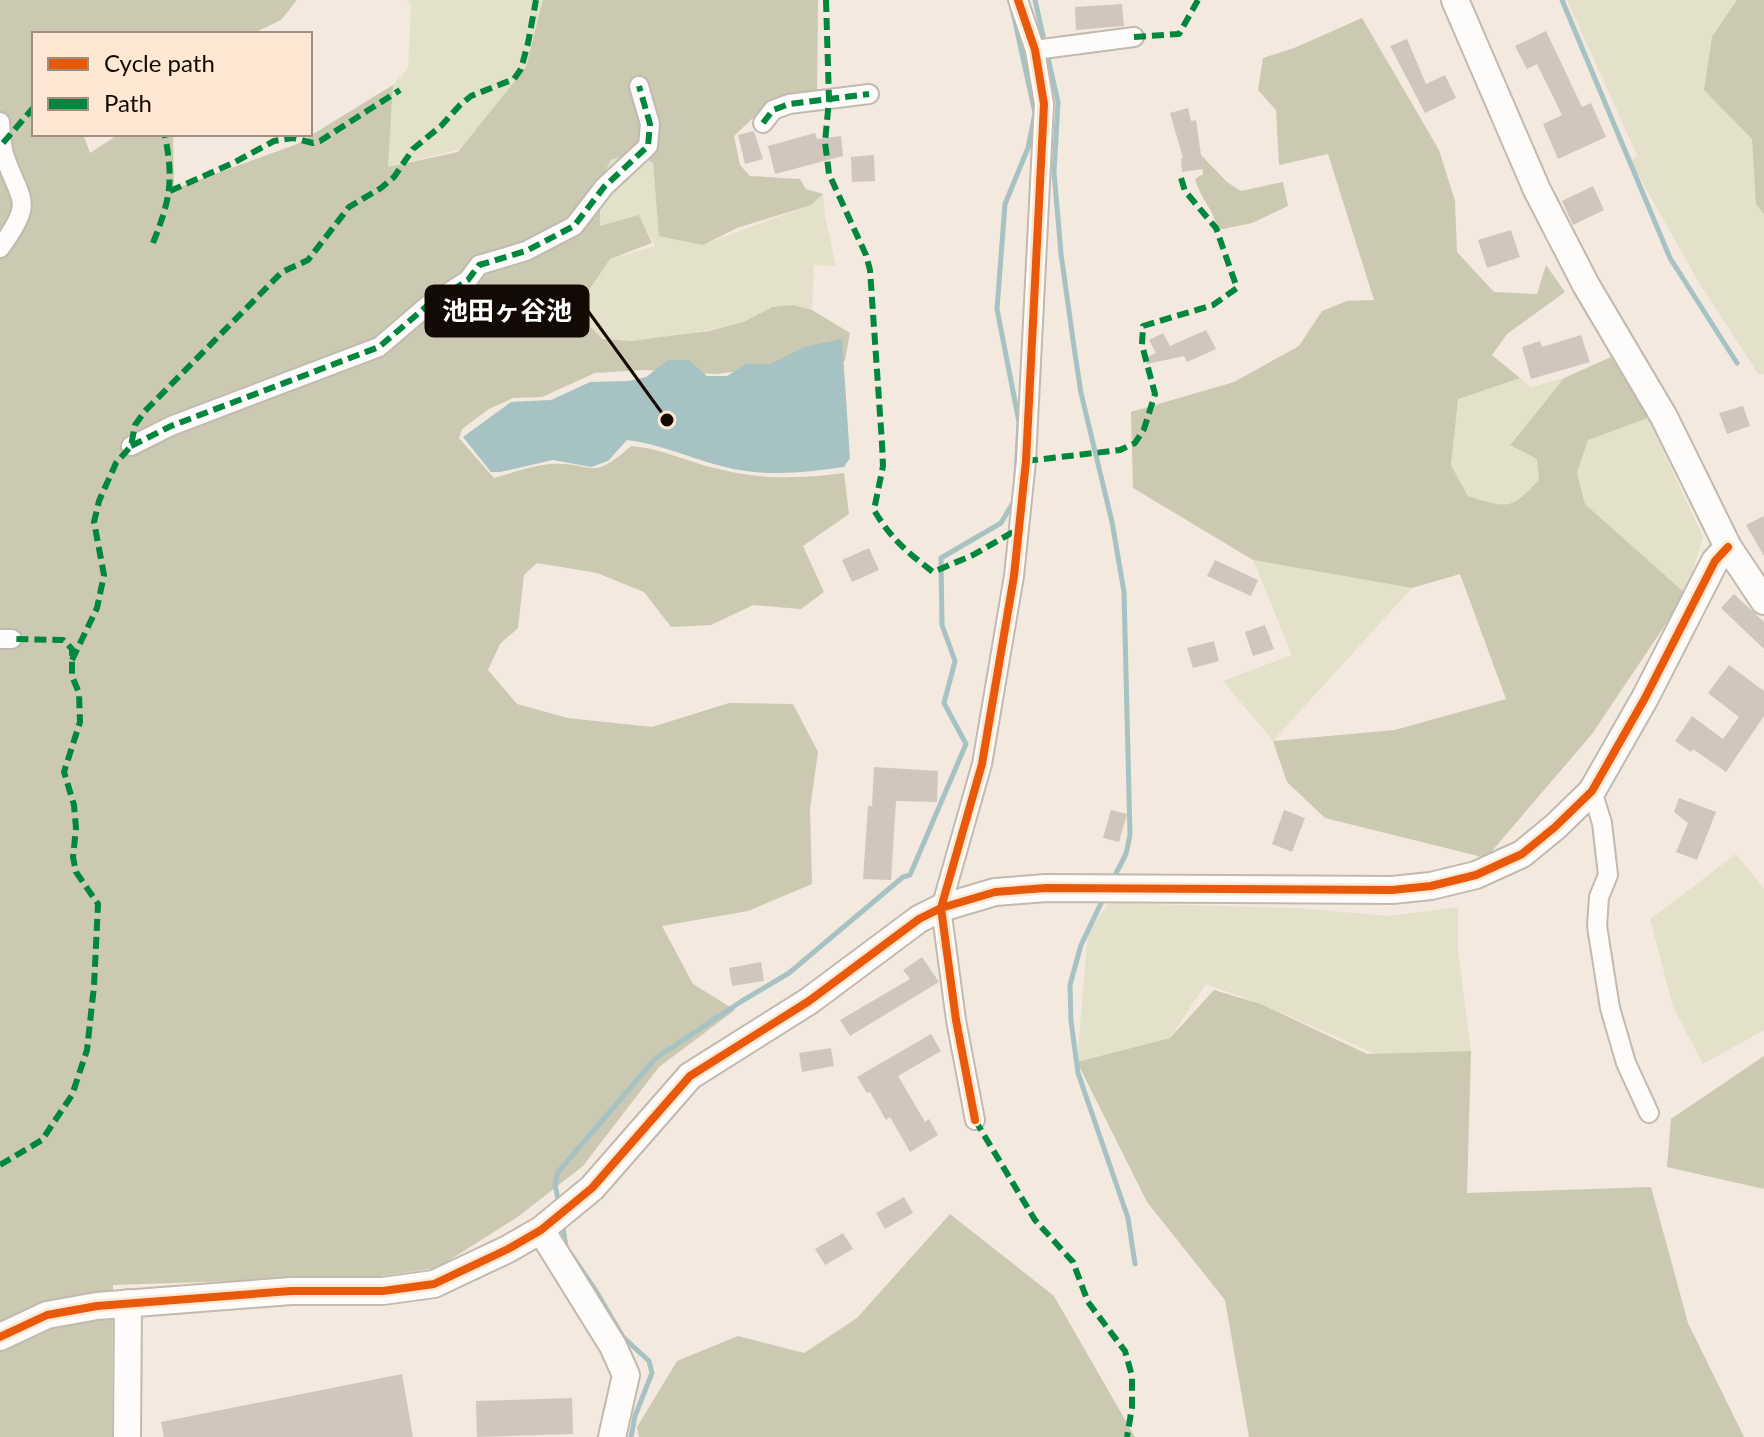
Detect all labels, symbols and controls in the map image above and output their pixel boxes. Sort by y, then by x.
legend [32,32,312,136]
text: Cycle path [104,48,215,77]
text: Path [104,88,152,117]
callout: 池田ヶ谷池 [426,286,588,336]
text: 池田ヶ谷池 [442,294,572,326]

